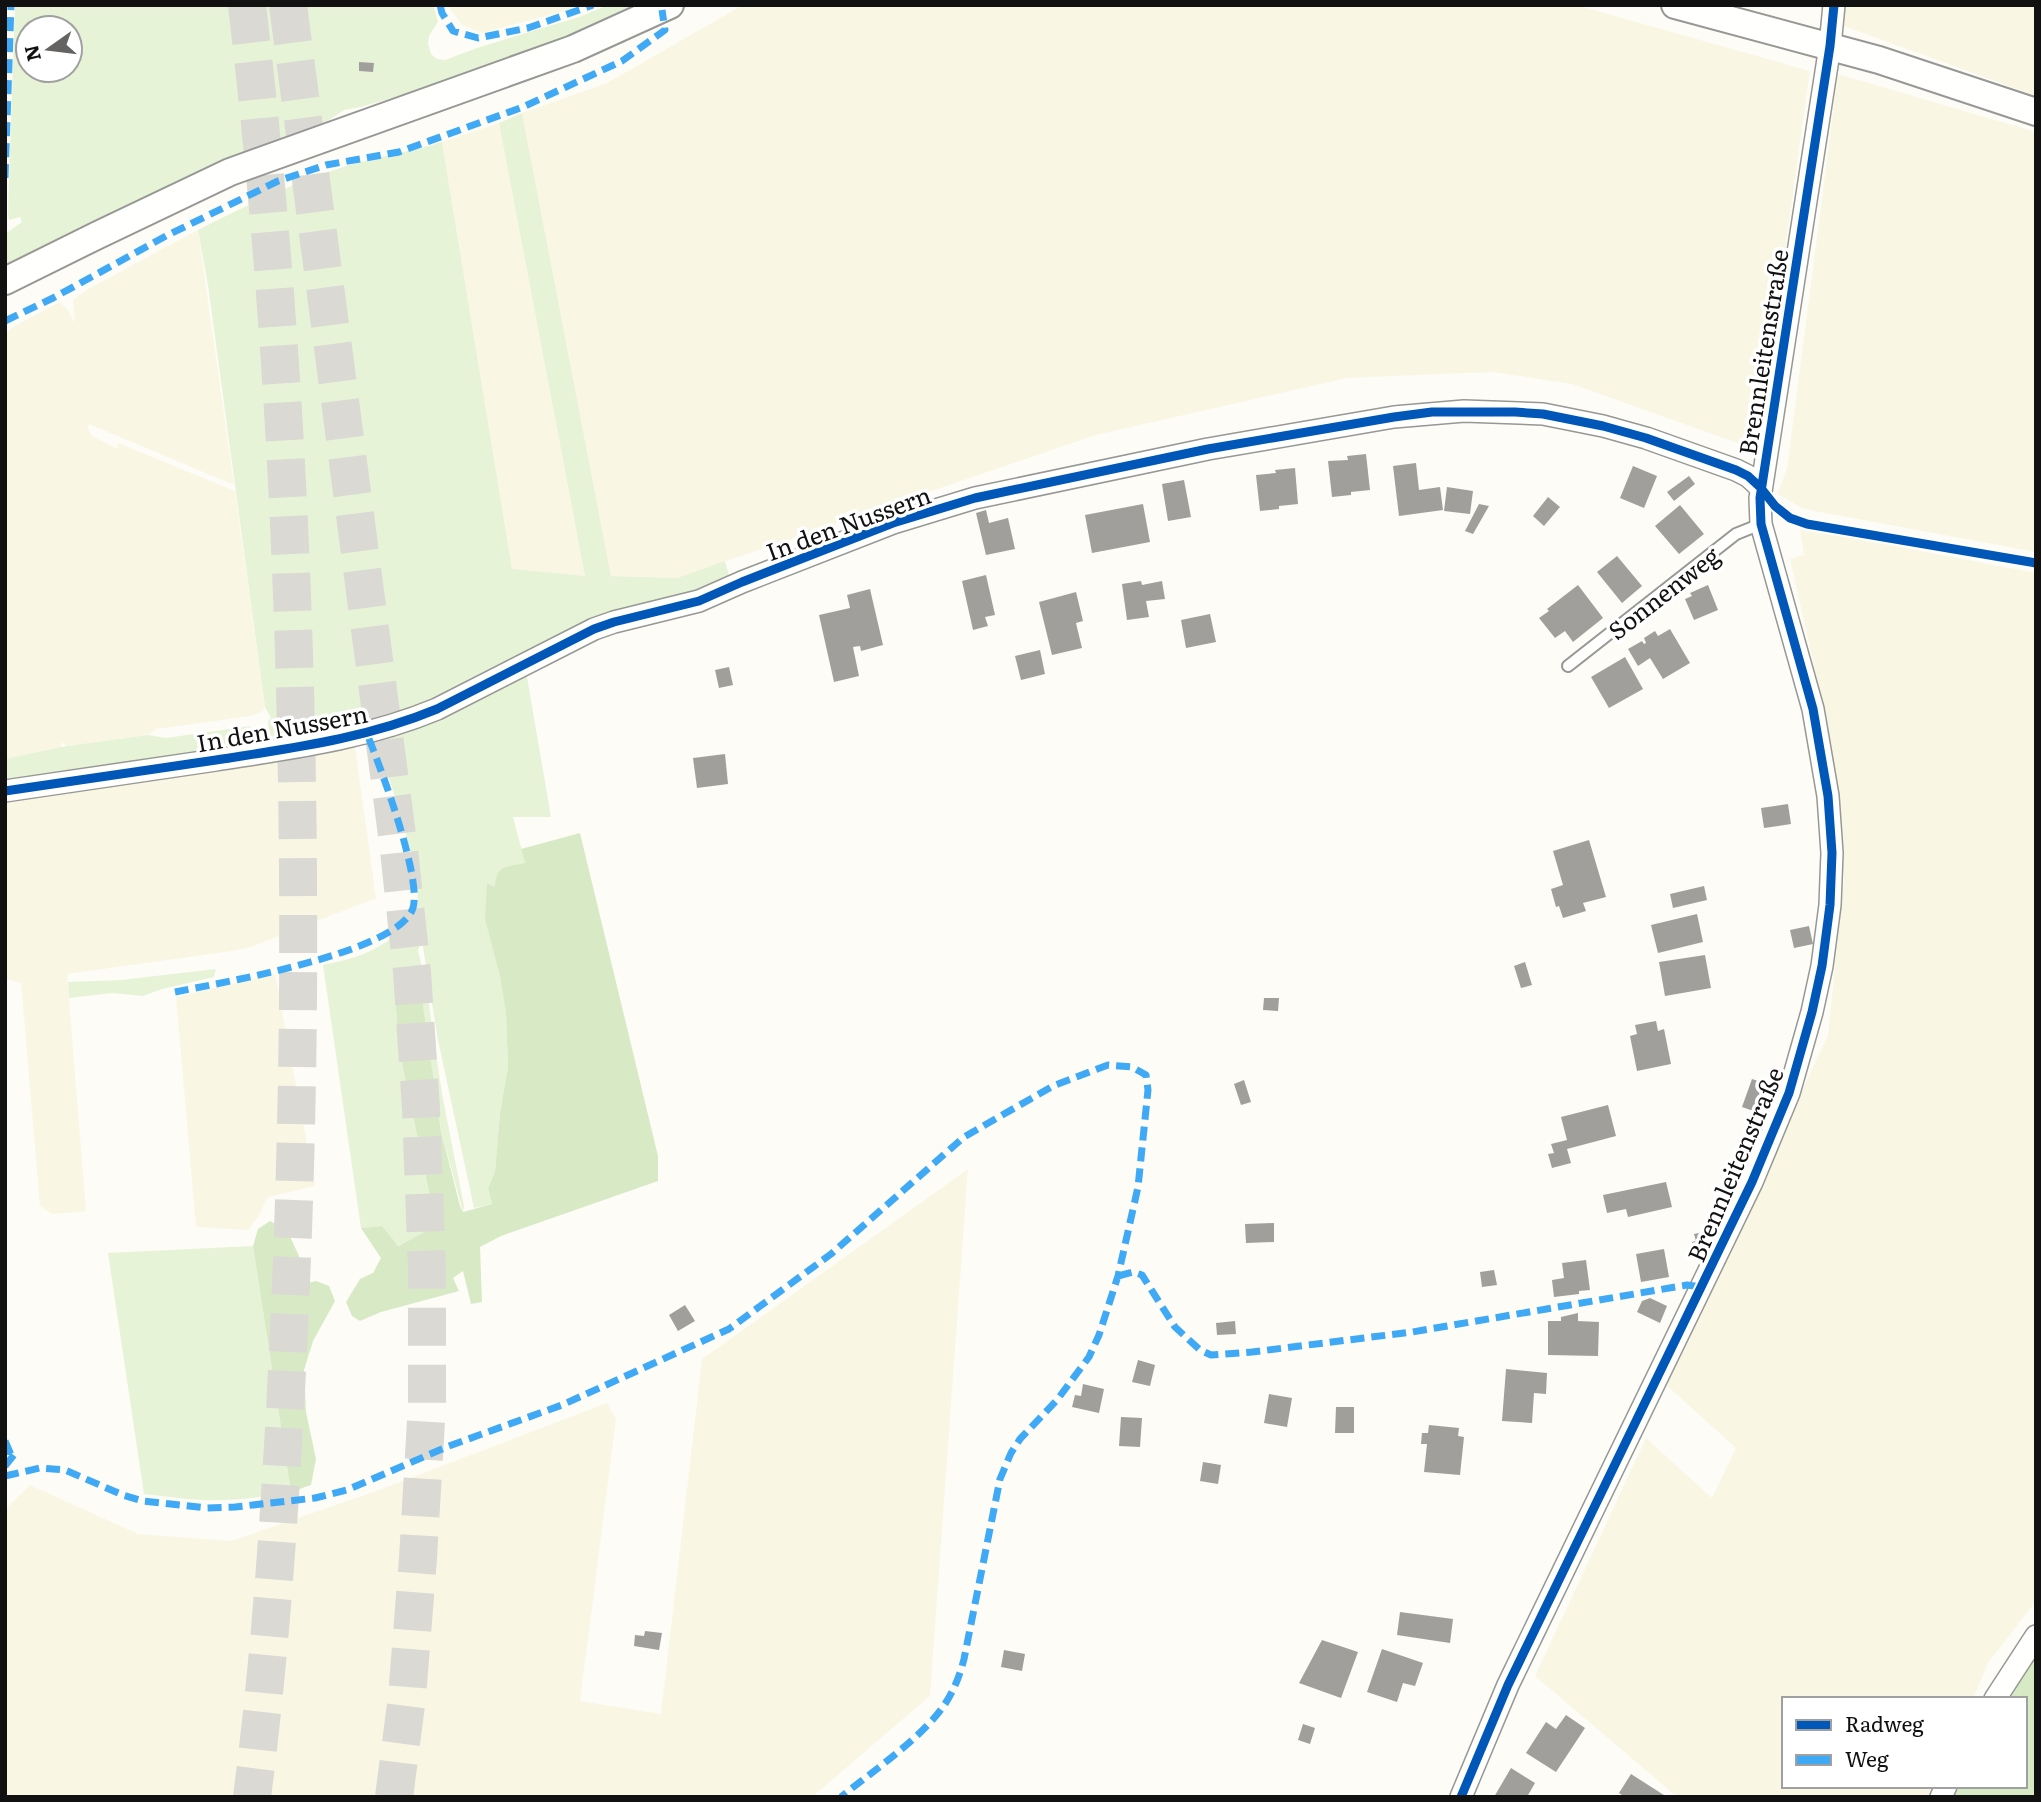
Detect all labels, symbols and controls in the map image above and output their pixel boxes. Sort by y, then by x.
north arrow [14,14,84,84]
text: N [16,42,47,64]
street label: Brennleitenstraße [1728,246,1796,458]
street label: In den Nussern [761,476,936,568]
street label: Sonnenweg [1600,537,1727,647]
street label: In den Nussern [194,695,370,759]
street label: Brennleitenstraße [1677,1061,1791,1267]
legend [1782,1697,2027,1788]
text: Radweg [1845,1707,1924,1738]
text: Weg [1845,1742,1889,1773]

